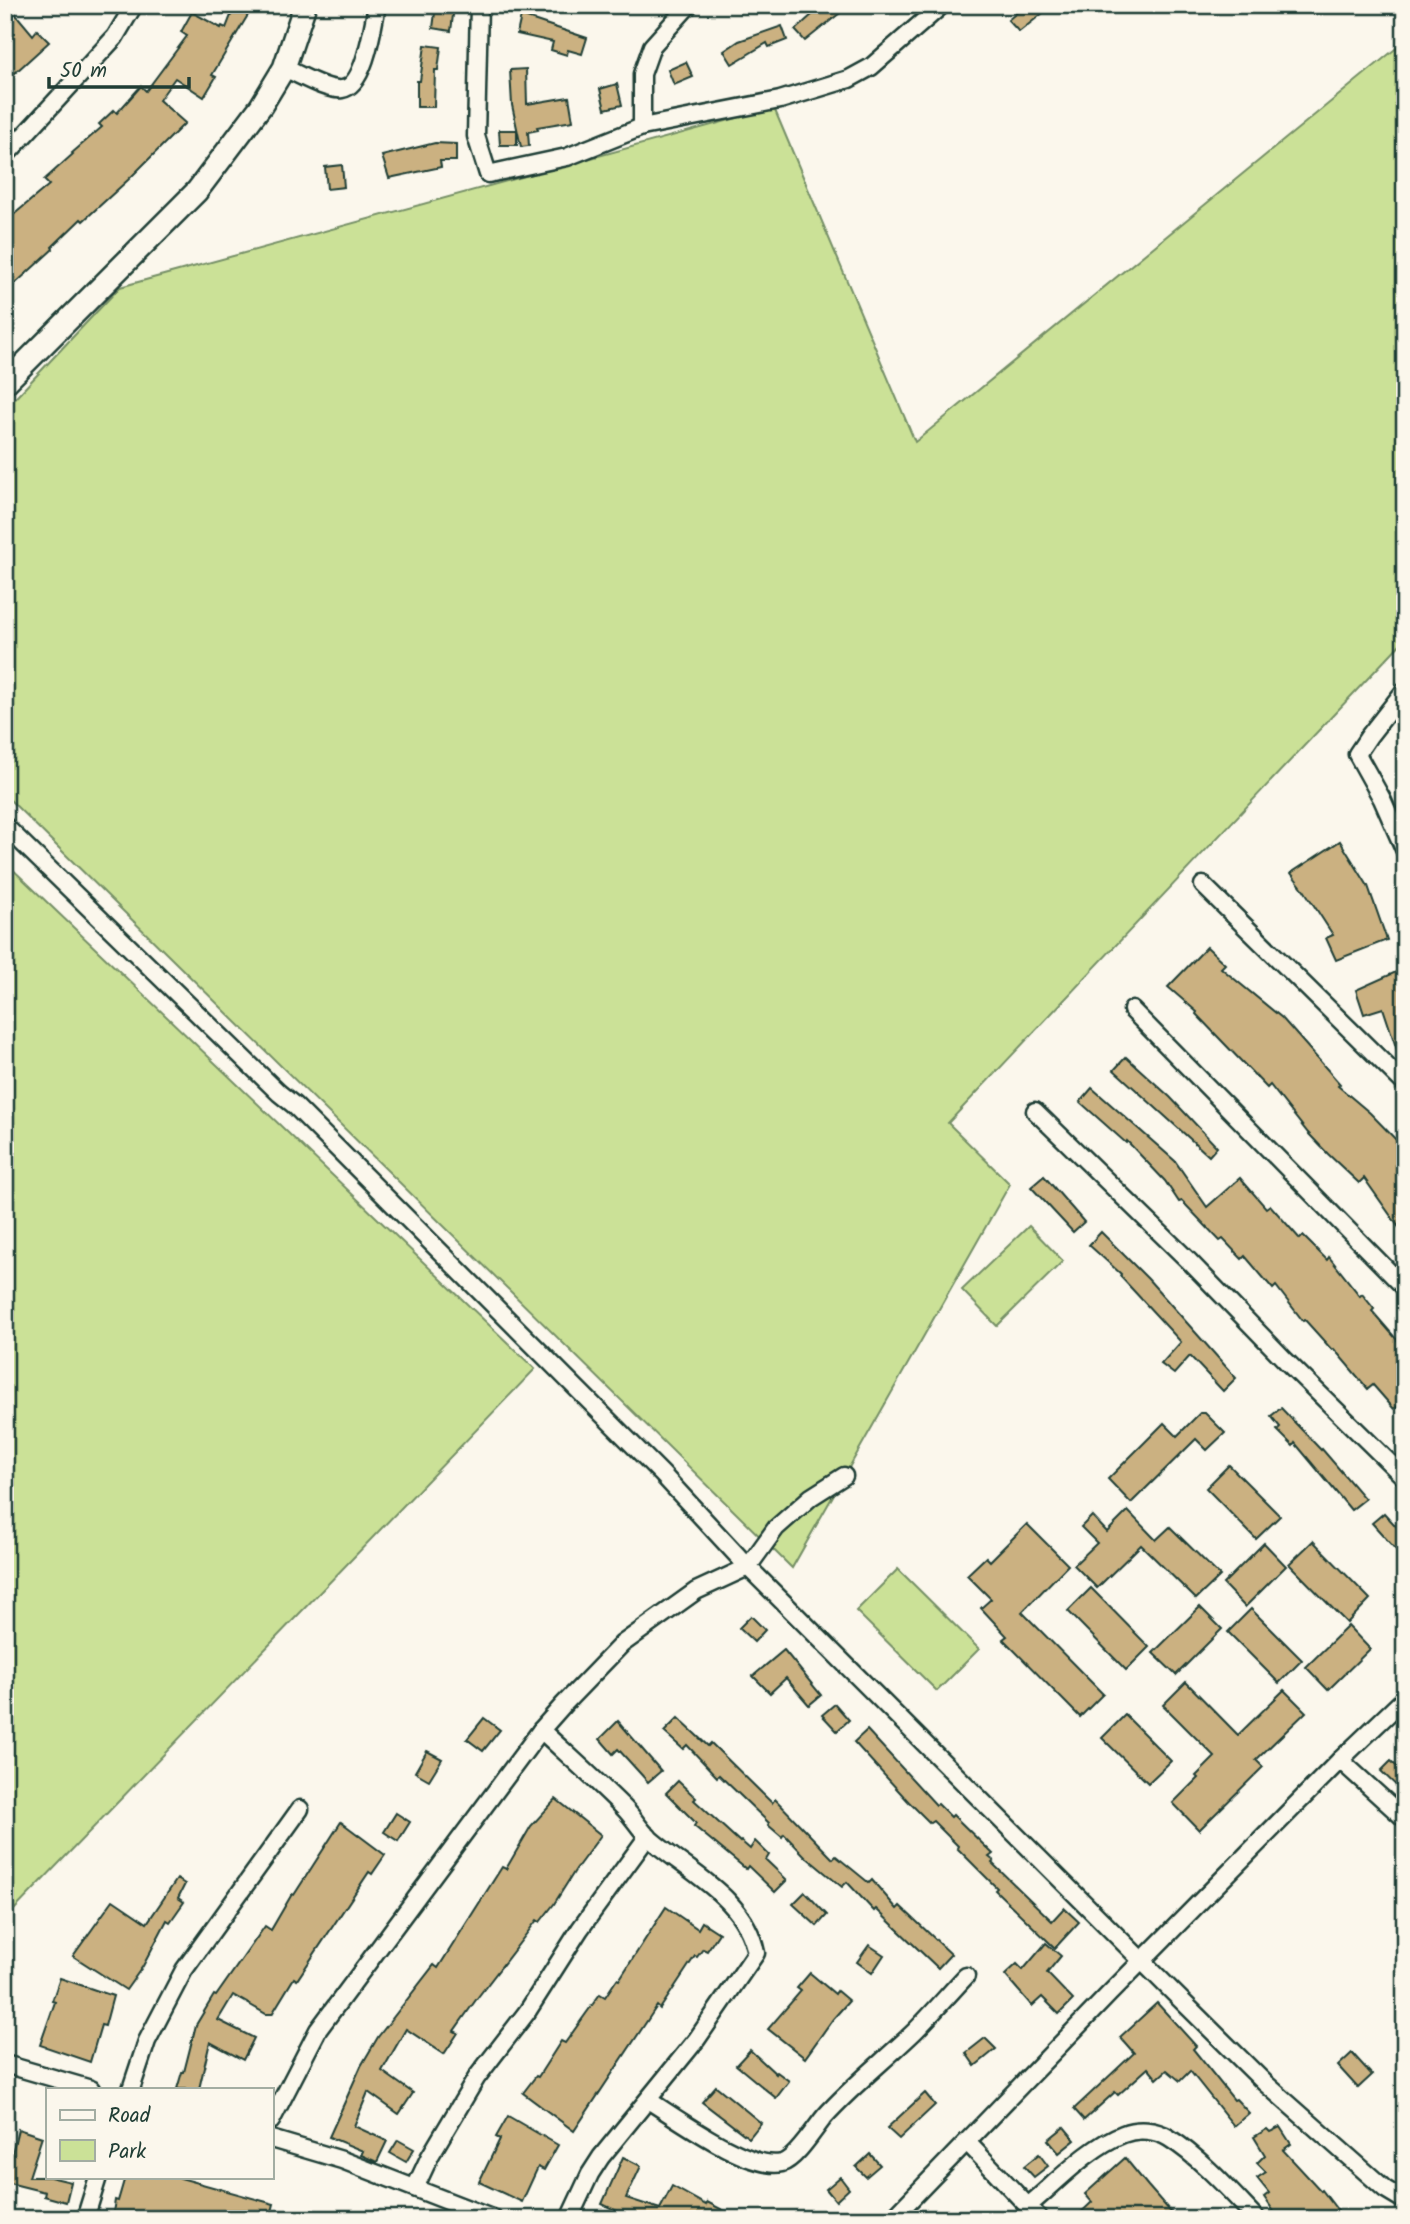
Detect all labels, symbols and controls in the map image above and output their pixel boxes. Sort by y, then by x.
scale bar [49,46,189,90]
text: 50 m [60,55,107,88]
legend [46,2088,273,2178]
text: Road [108,2100,151,2133]
text: Park [108,2136,146,2169]

